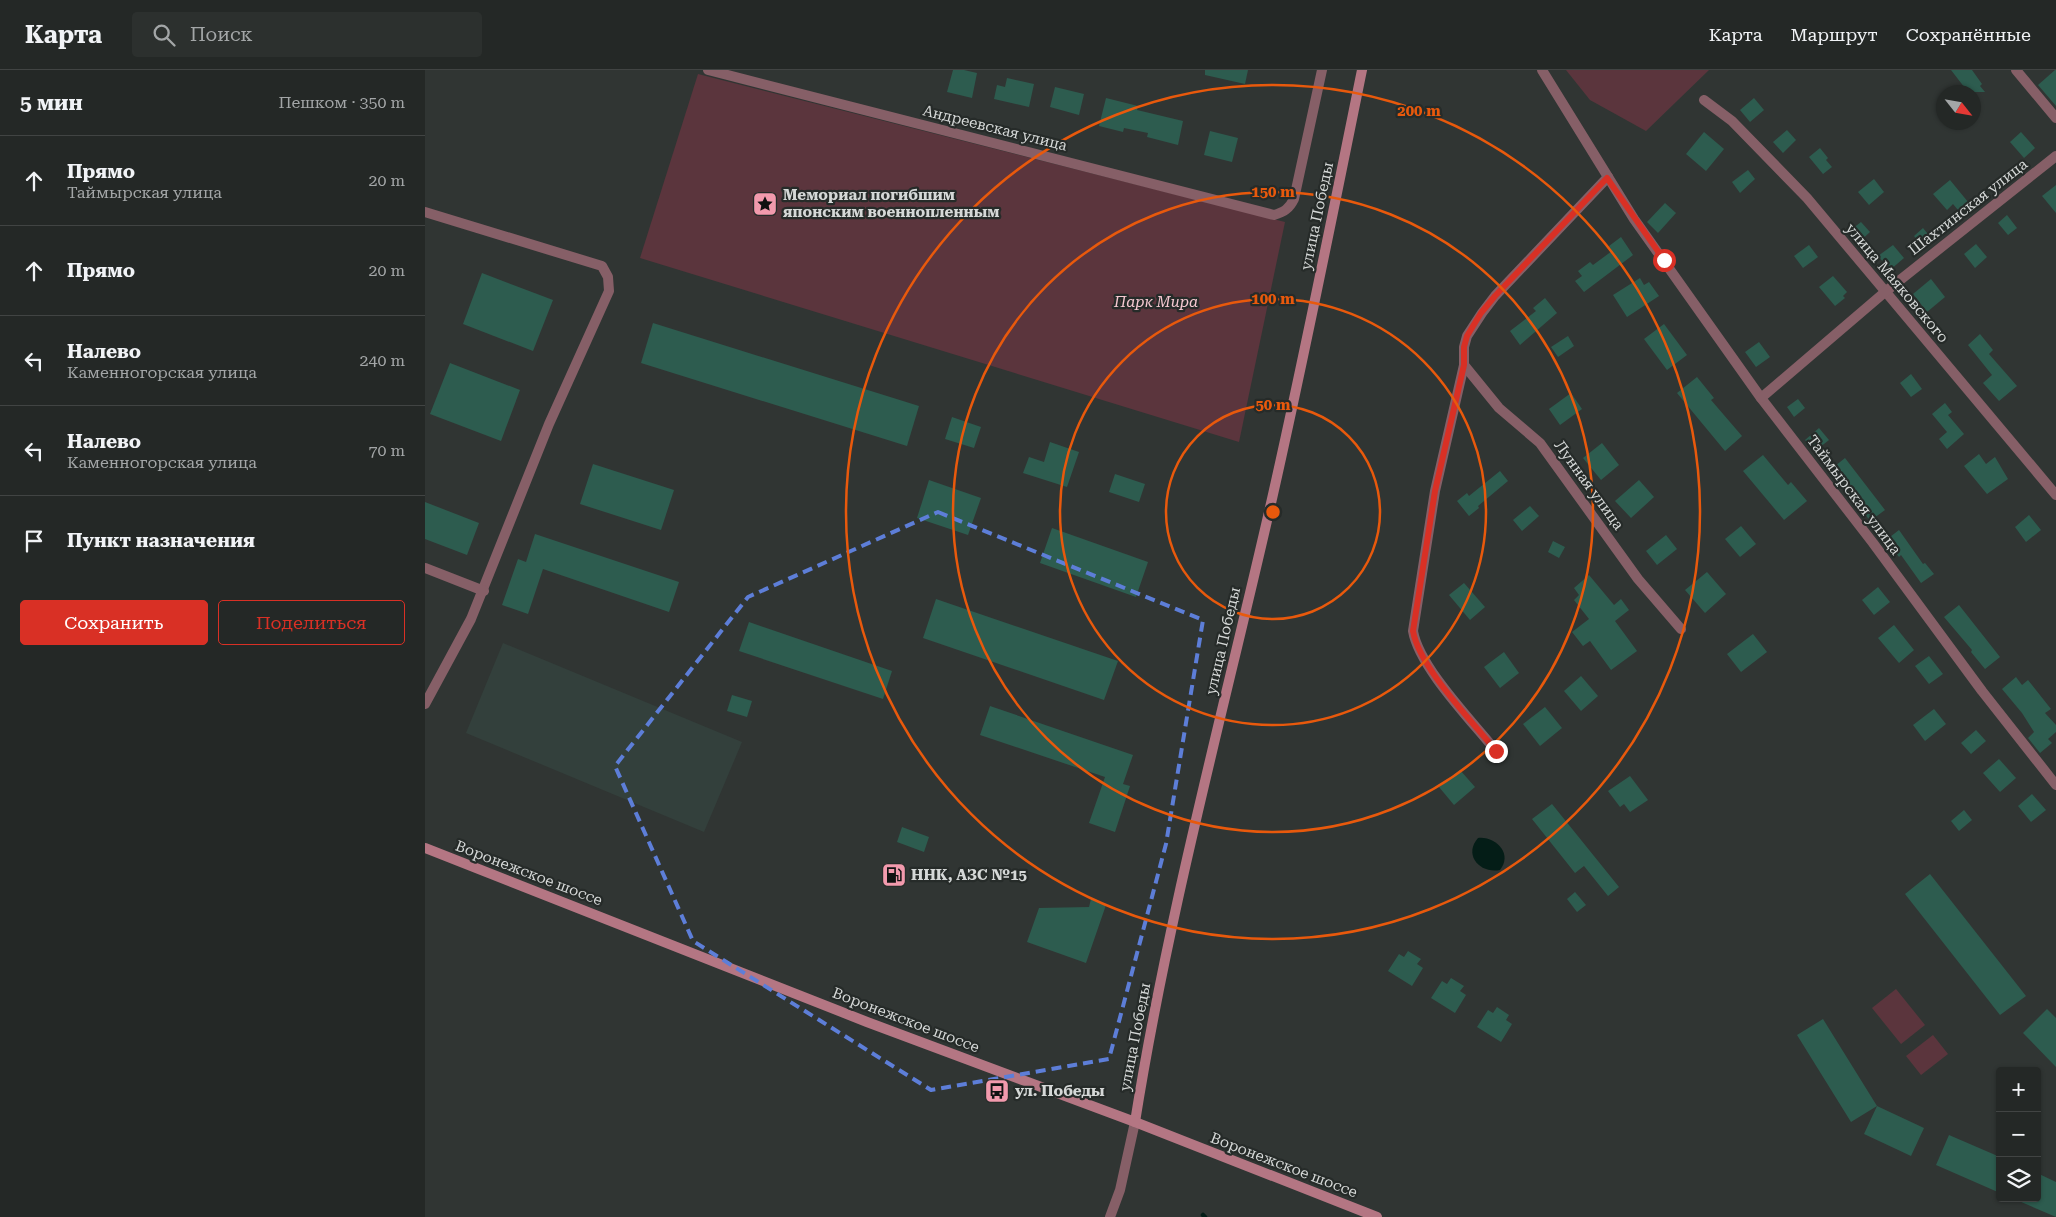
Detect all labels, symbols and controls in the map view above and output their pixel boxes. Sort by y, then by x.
search box [132,12,482,57]
text: Карта [25,21,102,49]
icon: search [150,21,178,49]
text: Поиск [190,23,253,46]
text: Карта [1709,24,1763,45]
text: Маршрут [1791,24,1878,45]
text: Сохранённые [1906,24,2031,45]
north arrow [1936,85,1981,130]
text: 5 мин [20,91,83,115]
text: Пешком · 350 m [278,93,405,112]
street label: Андреевская улица [921,101,1069,155]
text: 200 m [1397,102,1441,120]
street label: Шахтинская улица [1905,155,2031,259]
text: Прямо [67,160,135,183]
street label: улица Победы [1297,160,1337,272]
icon: ahead [20,167,48,195]
text: 20 m [368,171,405,190]
text: Таймырская улица [67,183,222,202]
text: 150 m [1251,183,1295,201]
place label: Мемориал погибшим японским военнопленным [783,186,999,221]
place icon: Мемориал погибшим японским военнопленным [752,191,778,217]
street label: улица Маяковского [1842,220,1952,346]
route start [1653,249,1676,272]
icon: ahead [20,257,48,285]
text: Прямо [67,259,135,282]
text: 20 m [368,261,405,280]
text: 100 m [1251,290,1295,308]
park label: Парк Мира [1113,293,1198,311]
text: Налево [67,340,141,363]
icon: left [20,347,48,375]
text: 240 m [359,351,405,370]
text: Каменногорская улица [67,363,257,382]
text: 50 m [1255,396,1291,414]
text: Налево [67,430,141,453]
street label: Таймырская улица [1803,432,1905,558]
icon: left [20,437,48,465]
street label: Лунная улица [1550,437,1628,533]
text: 70 m [368,441,405,460]
text: Каменногорская улица [67,453,257,472]
centre of rings [1264,503,1282,521]
icon: arrive [20,527,48,555]
text: Пункт назначения [67,529,255,552]
street label: улица Победы [1202,585,1244,697]
button: Сохранить [20,600,208,645]
button: Поделиться [218,600,405,645]
route end [1485,740,1508,763]
street label: Воронежское шоссе [453,837,605,909]
fuel station icon: ННК, АЗС №15 [881,862,907,888]
place label: ННК, АЗС №15 [911,866,1027,884]
street label: улица Победы [1116,981,1154,1093]
street label: Воронежское шоссе [830,984,982,1056]
map controls [1996,1067,2041,1202]
button: + [1996,1067,2041,1112]
bus stop icon: ул. Победы [984,1078,1010,1104]
place label: ул. Победы [1015,1082,1105,1100]
button: − [1996,1112,2041,1157]
street label: Воронежское шоссе [1208,1129,1360,1201]
button: layers [1996,1157,2041,1202]

